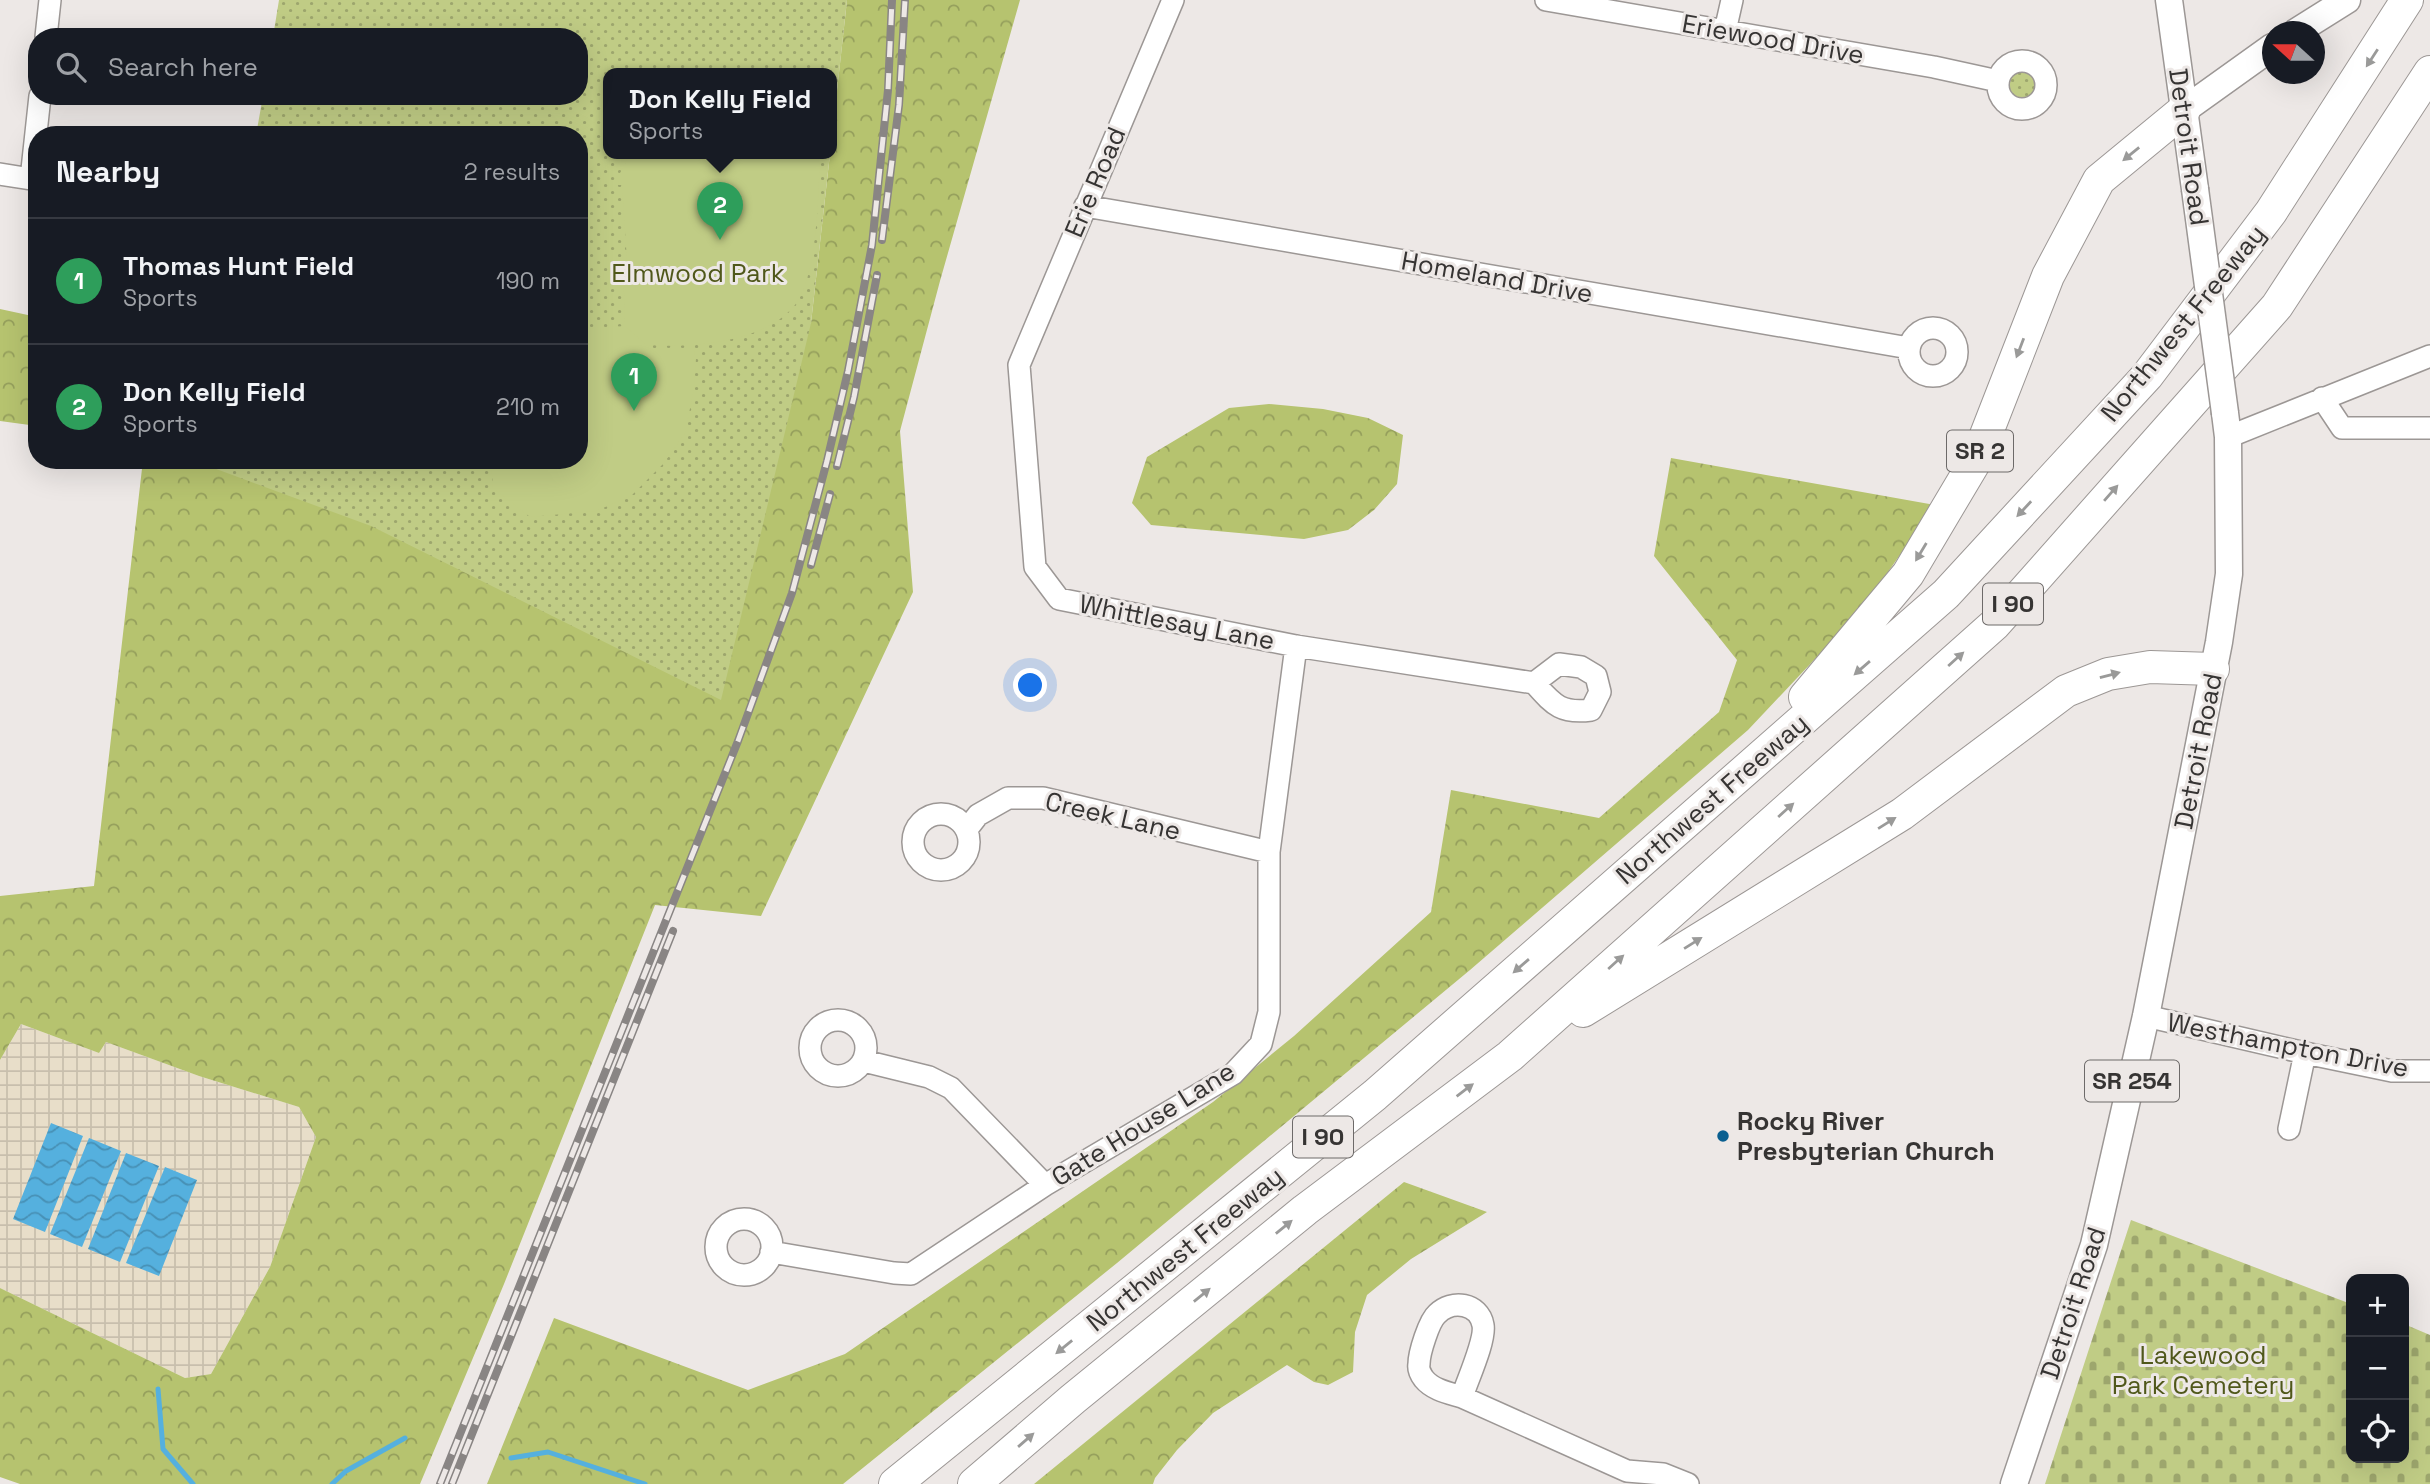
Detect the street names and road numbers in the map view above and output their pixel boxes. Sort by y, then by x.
street label: Eriewood Drive [1679,6,1867,72]
street label: Detroit Road [2161,66,2217,228]
street label: Erie Road [1057,122,1133,242]
street label: Northwest Freeway [2093,218,2273,428]
street label: Homeland Drive [1399,243,1595,311]
road number: SR 2 [1947,430,2013,472]
road number: I 90 [1983,584,2043,624]
street label: Whittlesay Lane [1076,586,1278,658]
street label: Detroit Road [2166,670,2230,832]
street label: Northwest Freeway [1609,706,1815,892]
street label: Creek Lane [1042,784,1184,848]
street label: Westhampton Drive [2164,1005,2412,1085]
street label: Gate House Lane [1045,1054,1241,1194]
road number: SR 254 [2085,1060,2179,1101]
road number: I 90 [1293,1116,1353,1157]
street label: Northwest Freeway [1080,1159,1290,1339]
street label: Detroit Road [2032,1222,2114,1384]

